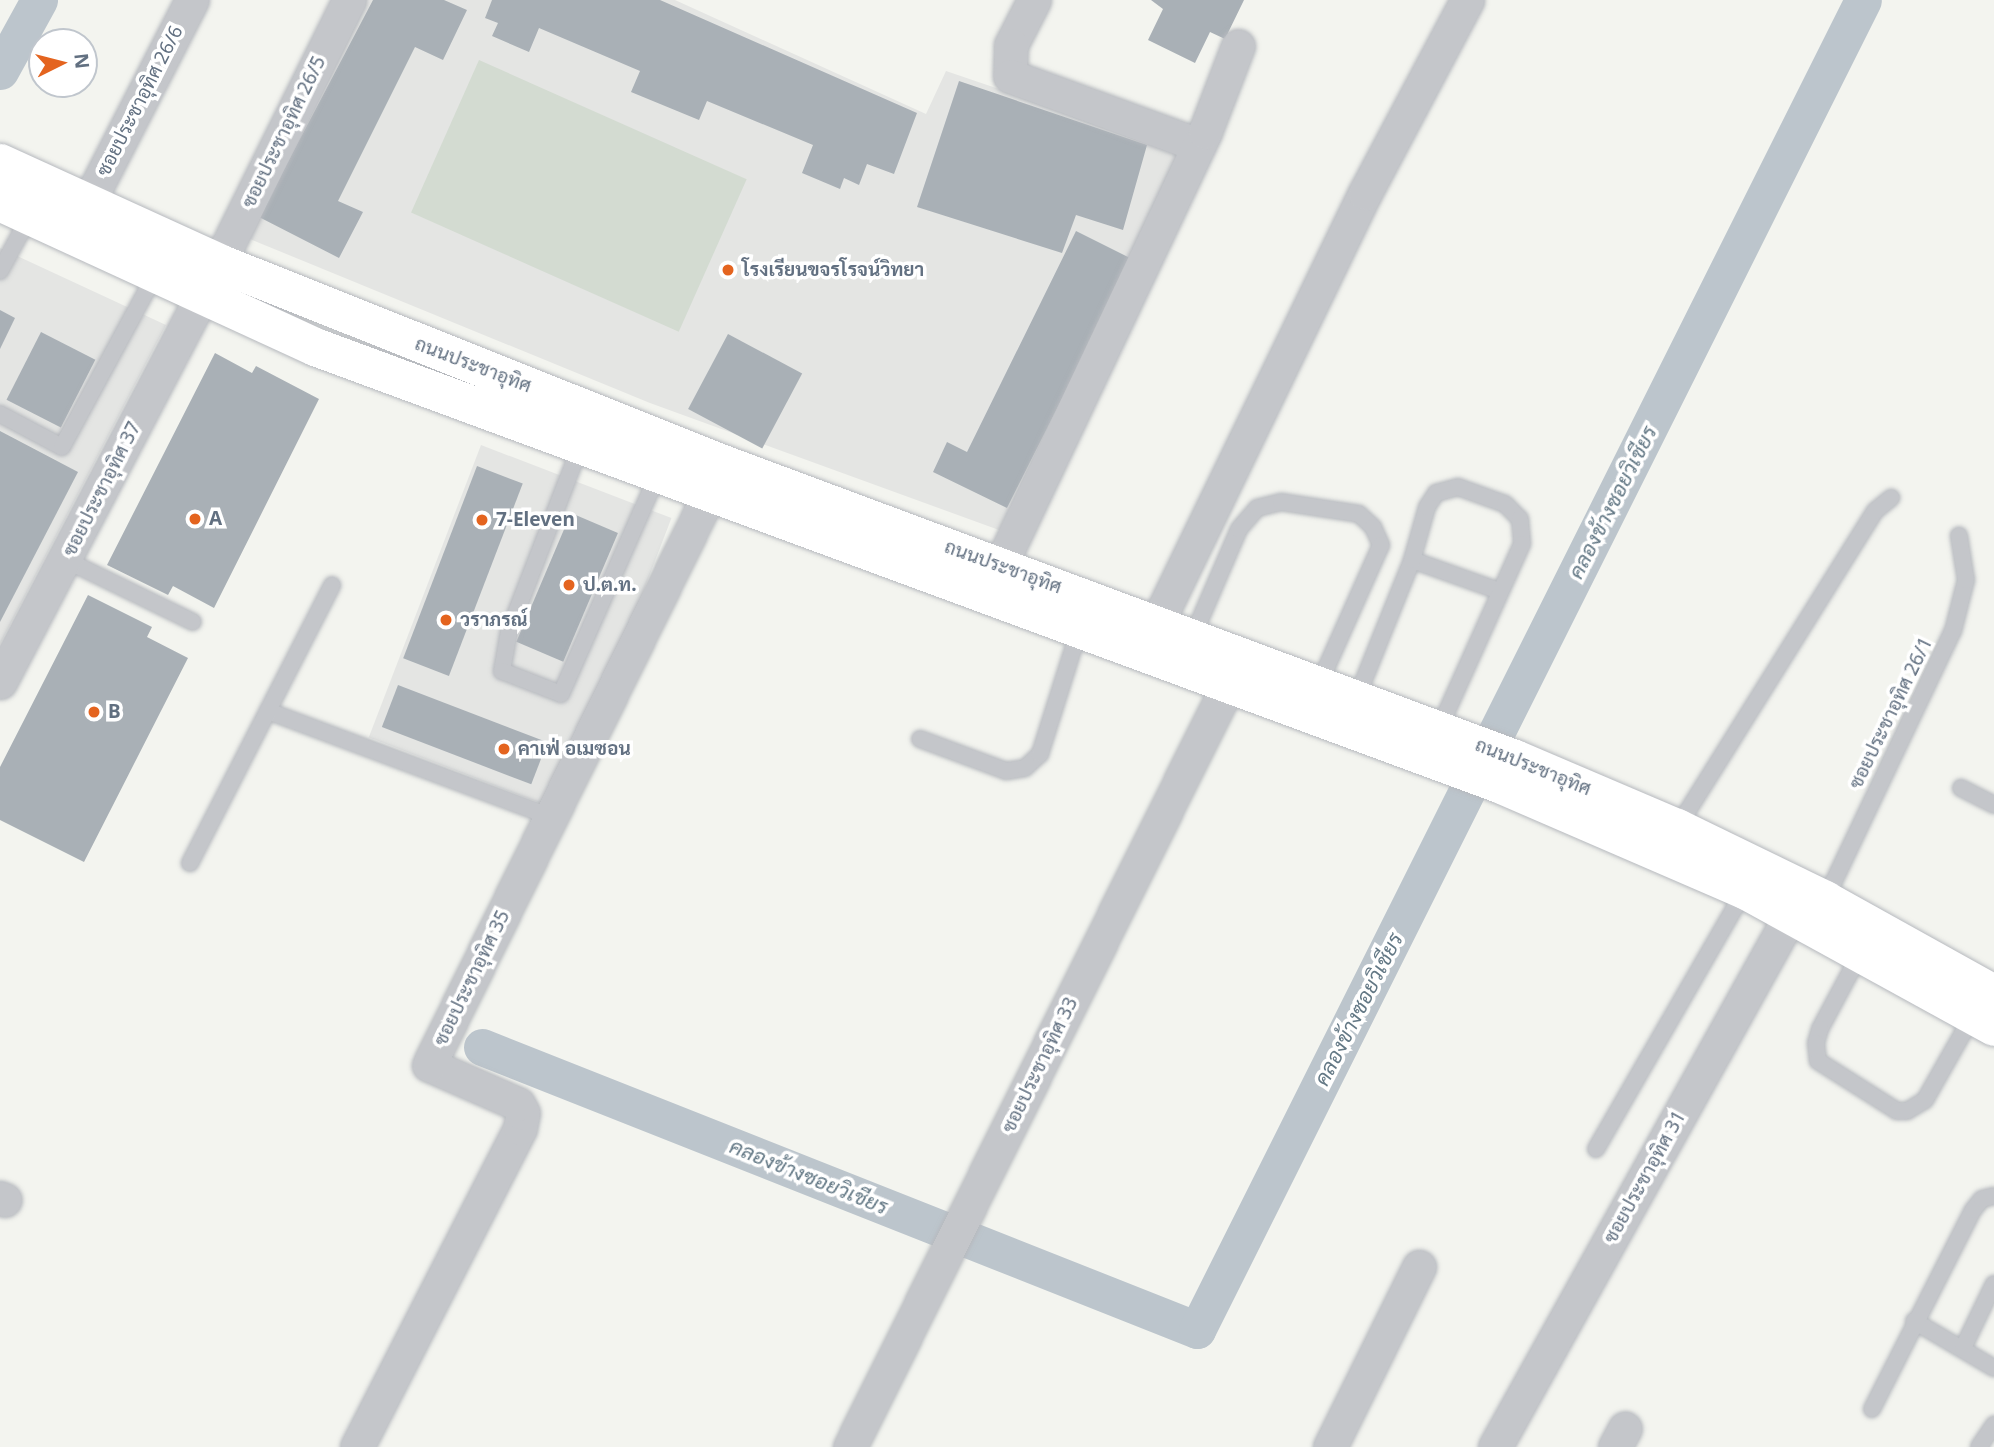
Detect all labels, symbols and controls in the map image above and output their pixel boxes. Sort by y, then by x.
street label: ซอยประชาอุทิศ 26/6 [92,22,188,180]
north arrow [28,28,98,98]
text: N [68,52,96,70]
street label: ซอยประชาอุทิศ 26/5 [237,52,331,212]
place label: โรงเรียนขจรโรจน์วิทยา [742,259,924,281]
marker: โรงเรียนขจรโรจน์วิทยา [720,262,736,278]
street label: ถนนประชาอุทิศ [412,332,534,398]
street label: ซอยประชาอุทิศ 37 [58,418,146,560]
water label: คลองข้างซอยวิเชียร [1563,421,1661,583]
place label: A [209,508,222,530]
place label: 7-Eleven [496,509,575,531]
marker: A [187,511,203,527]
marker: 7-Eleven [474,512,490,528]
street label: ถนนประชาอุทิศ [941,535,1065,599]
place label: ป.ต.ท. [583,574,637,596]
marker: ป.ต.ท. [561,577,577,593]
place label: วราภรณ์ [460,609,528,631]
marker: วราภรณ์ [438,612,454,628]
street label: ซอยประชาอุทิศ 26/1 [1844,633,1938,793]
place label: B [108,701,121,723]
marker: B [86,704,102,720]
street label: ถนนประชาอุทิศ [1472,733,1594,801]
place label: คาเฟ่ อเมซอน [518,738,631,760]
marker: คาเฟ่ อเมซอน [496,741,512,757]
street label: ซอยประชาอุทิศ 35 [429,906,515,1050]
water label: คลองข้างซอยวิเชียร [1309,928,1407,1090]
street label: ซอยประชาอุทิศ 33 [997,993,1083,1137]
street label: ซอยประชาอุทิศ 31 [1599,1107,1691,1247]
water label: คลองข้างซอยวิเชียร [726,1133,892,1219]

